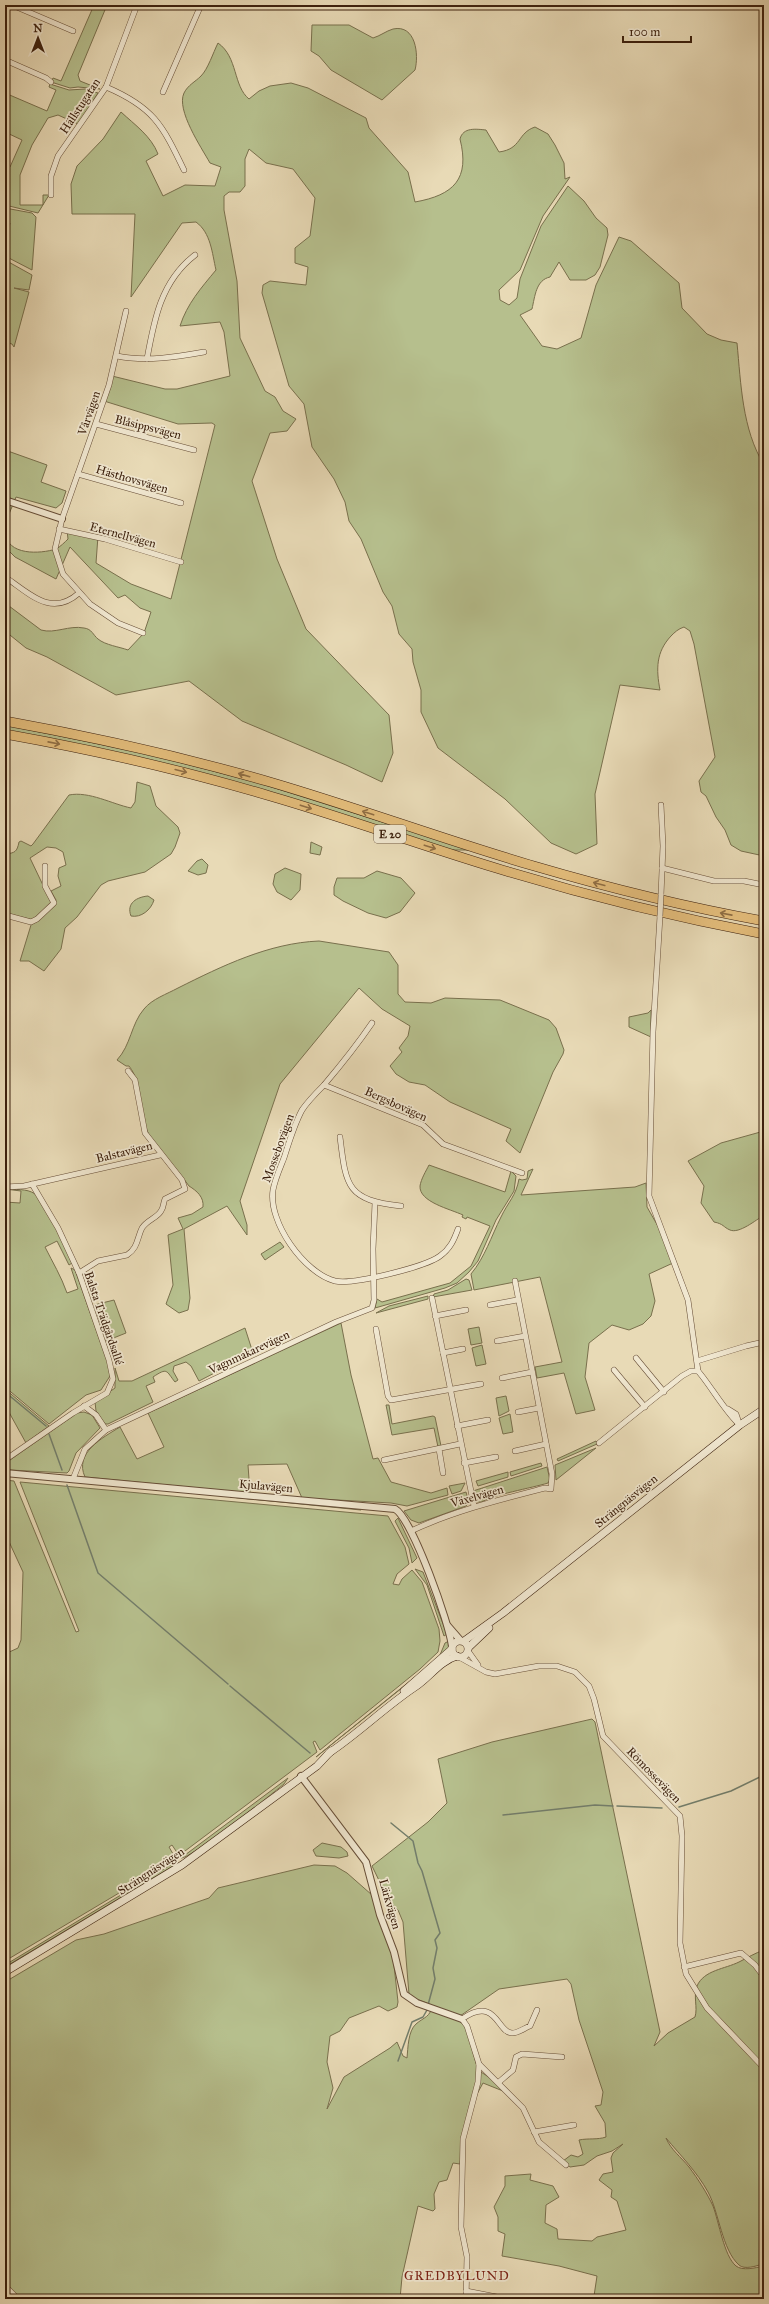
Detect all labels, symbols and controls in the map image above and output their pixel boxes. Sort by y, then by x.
north arrow [18,18,58,58]
scale bar [623,18,691,44]
text: N [33,22,43,35]
text: 100 m [629,25,660,39]
street label: Hällstugatan [57,75,104,137]
street label: Vårvägen [75,389,104,438]
street label: Blåsippsvägen [113,412,183,443]
street label: Hästhovsvägen [94,462,170,497]
street label: Eternellvägen [88,519,158,552]
one-way arrow [47,739,60,747]
one-way arrow [174,768,187,776]
one-way arrow [237,771,250,778]
one-way arrow [299,804,312,811]
one-way arrow [362,809,375,816]
road number: E 20 [374,825,406,843]
one-way arrow [423,844,436,851]
one-way arrow [593,880,606,887]
one-way arrow [720,909,733,917]
street label: Bergsbovägen [362,1084,430,1125]
street label: Mossebovägen [259,1111,298,1185]
street label: Balstavägen [94,1138,154,1167]
street label: Balsta Trädgårdsallé [80,1269,127,1367]
street label: Vagnmakarevägen [205,1327,293,1378]
street label: Strängnäsvägen [592,1471,661,1531]
street label: Kjulavägen [238,1477,294,1496]
street label: Växelvägen [448,1482,506,1511]
street label: Römossevägen [623,1744,684,1807]
street label: Strängnäsvägen [115,1844,188,1899]
street label: Lärkvägen [375,1877,404,1932]
district label: GREDBYLUND [404,2268,510,2284]

